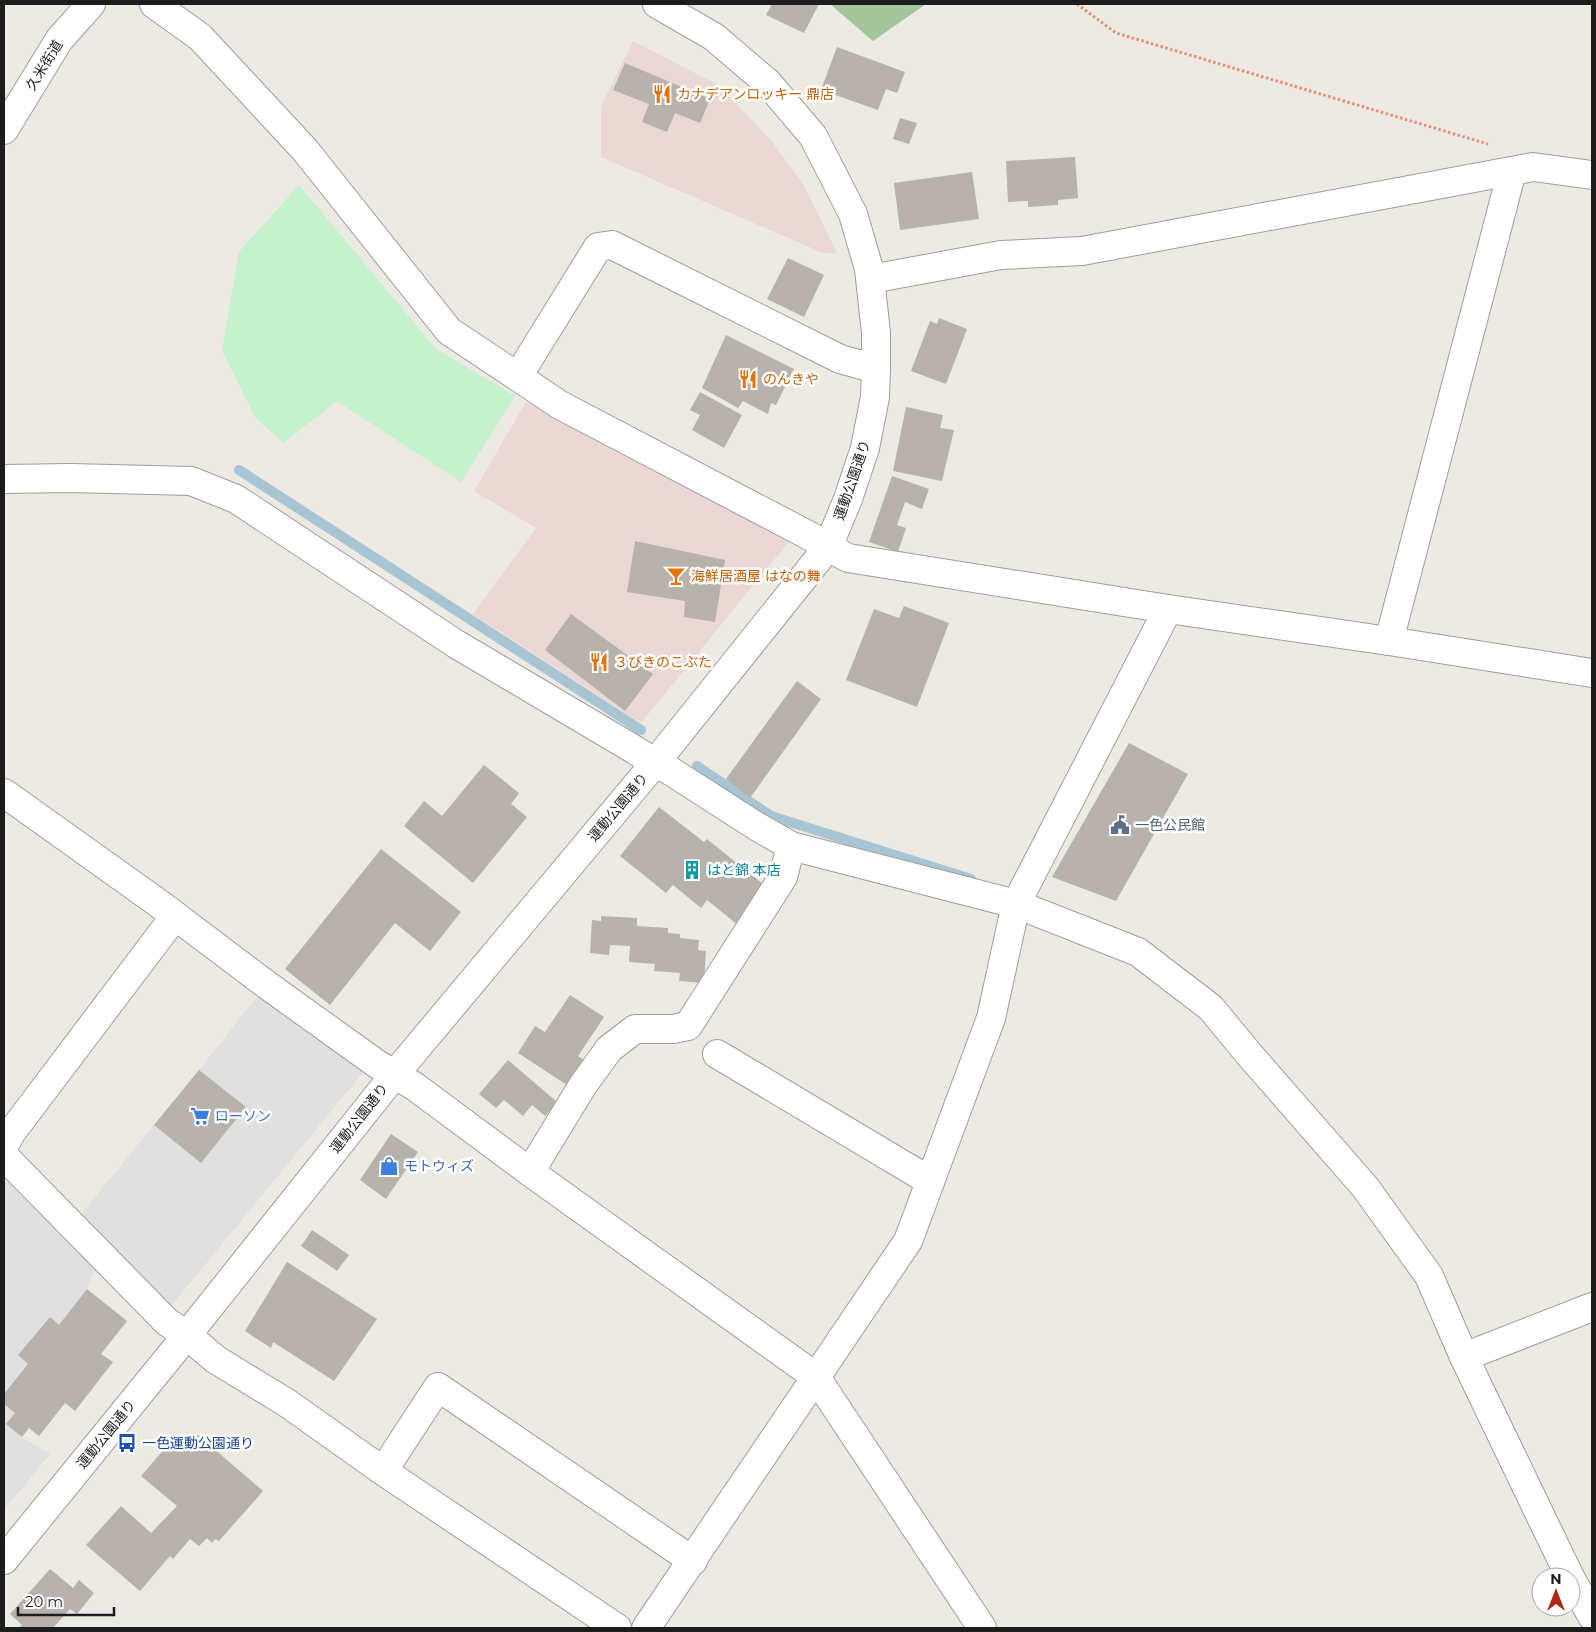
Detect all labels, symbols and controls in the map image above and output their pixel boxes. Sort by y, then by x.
street label: 久米街道 [22,36,66,94]
restaurant icon: カナデアンロッキー 鼎店 [651,83,673,105]
place label: カナデアンロッキー 鼎店 [677,85,834,103]
restaurant icon: のんきや [737,368,759,390]
place label: のんきや [763,370,819,388]
street label: 運動公園通り [830,437,874,523]
bar icon: 海鮮居酒屋 はなの舞 [665,565,687,587]
place label: 海鮮居酒屋 はなの舞 [691,567,821,585]
restaurant icon: ３びきのこぶた [588,651,610,673]
place label: ３びきのこぶた [614,653,712,671]
street label: 運動公園通り [584,769,652,845]
public building icon: 一色公民館 [1109,814,1131,836]
place label: 一色公民館 [1135,816,1205,834]
building icon: はと錦 本店 [681,859,703,881]
place label: はと錦 本店 [707,861,781,879]
street label: 運動公園通り [326,1079,392,1157]
supermarket icon: ローソン [189,1105,211,1127]
place label: ローソン [215,1107,271,1125]
shop icon: モトウィズ [378,1155,400,1177]
place label: モトウィズ [404,1157,474,1175]
street label: 運動公園通り [73,1396,139,1472]
bus stop icon: 一色運動公園通り [116,1432,138,1454]
place label: 一色運動公園通り [142,1434,254,1452]
north arrow [1531,1567,1581,1617]
text: N [1550,1570,1562,1588]
scale bar [18,1584,114,1616]
text: 20 m [25,1592,63,1611]

